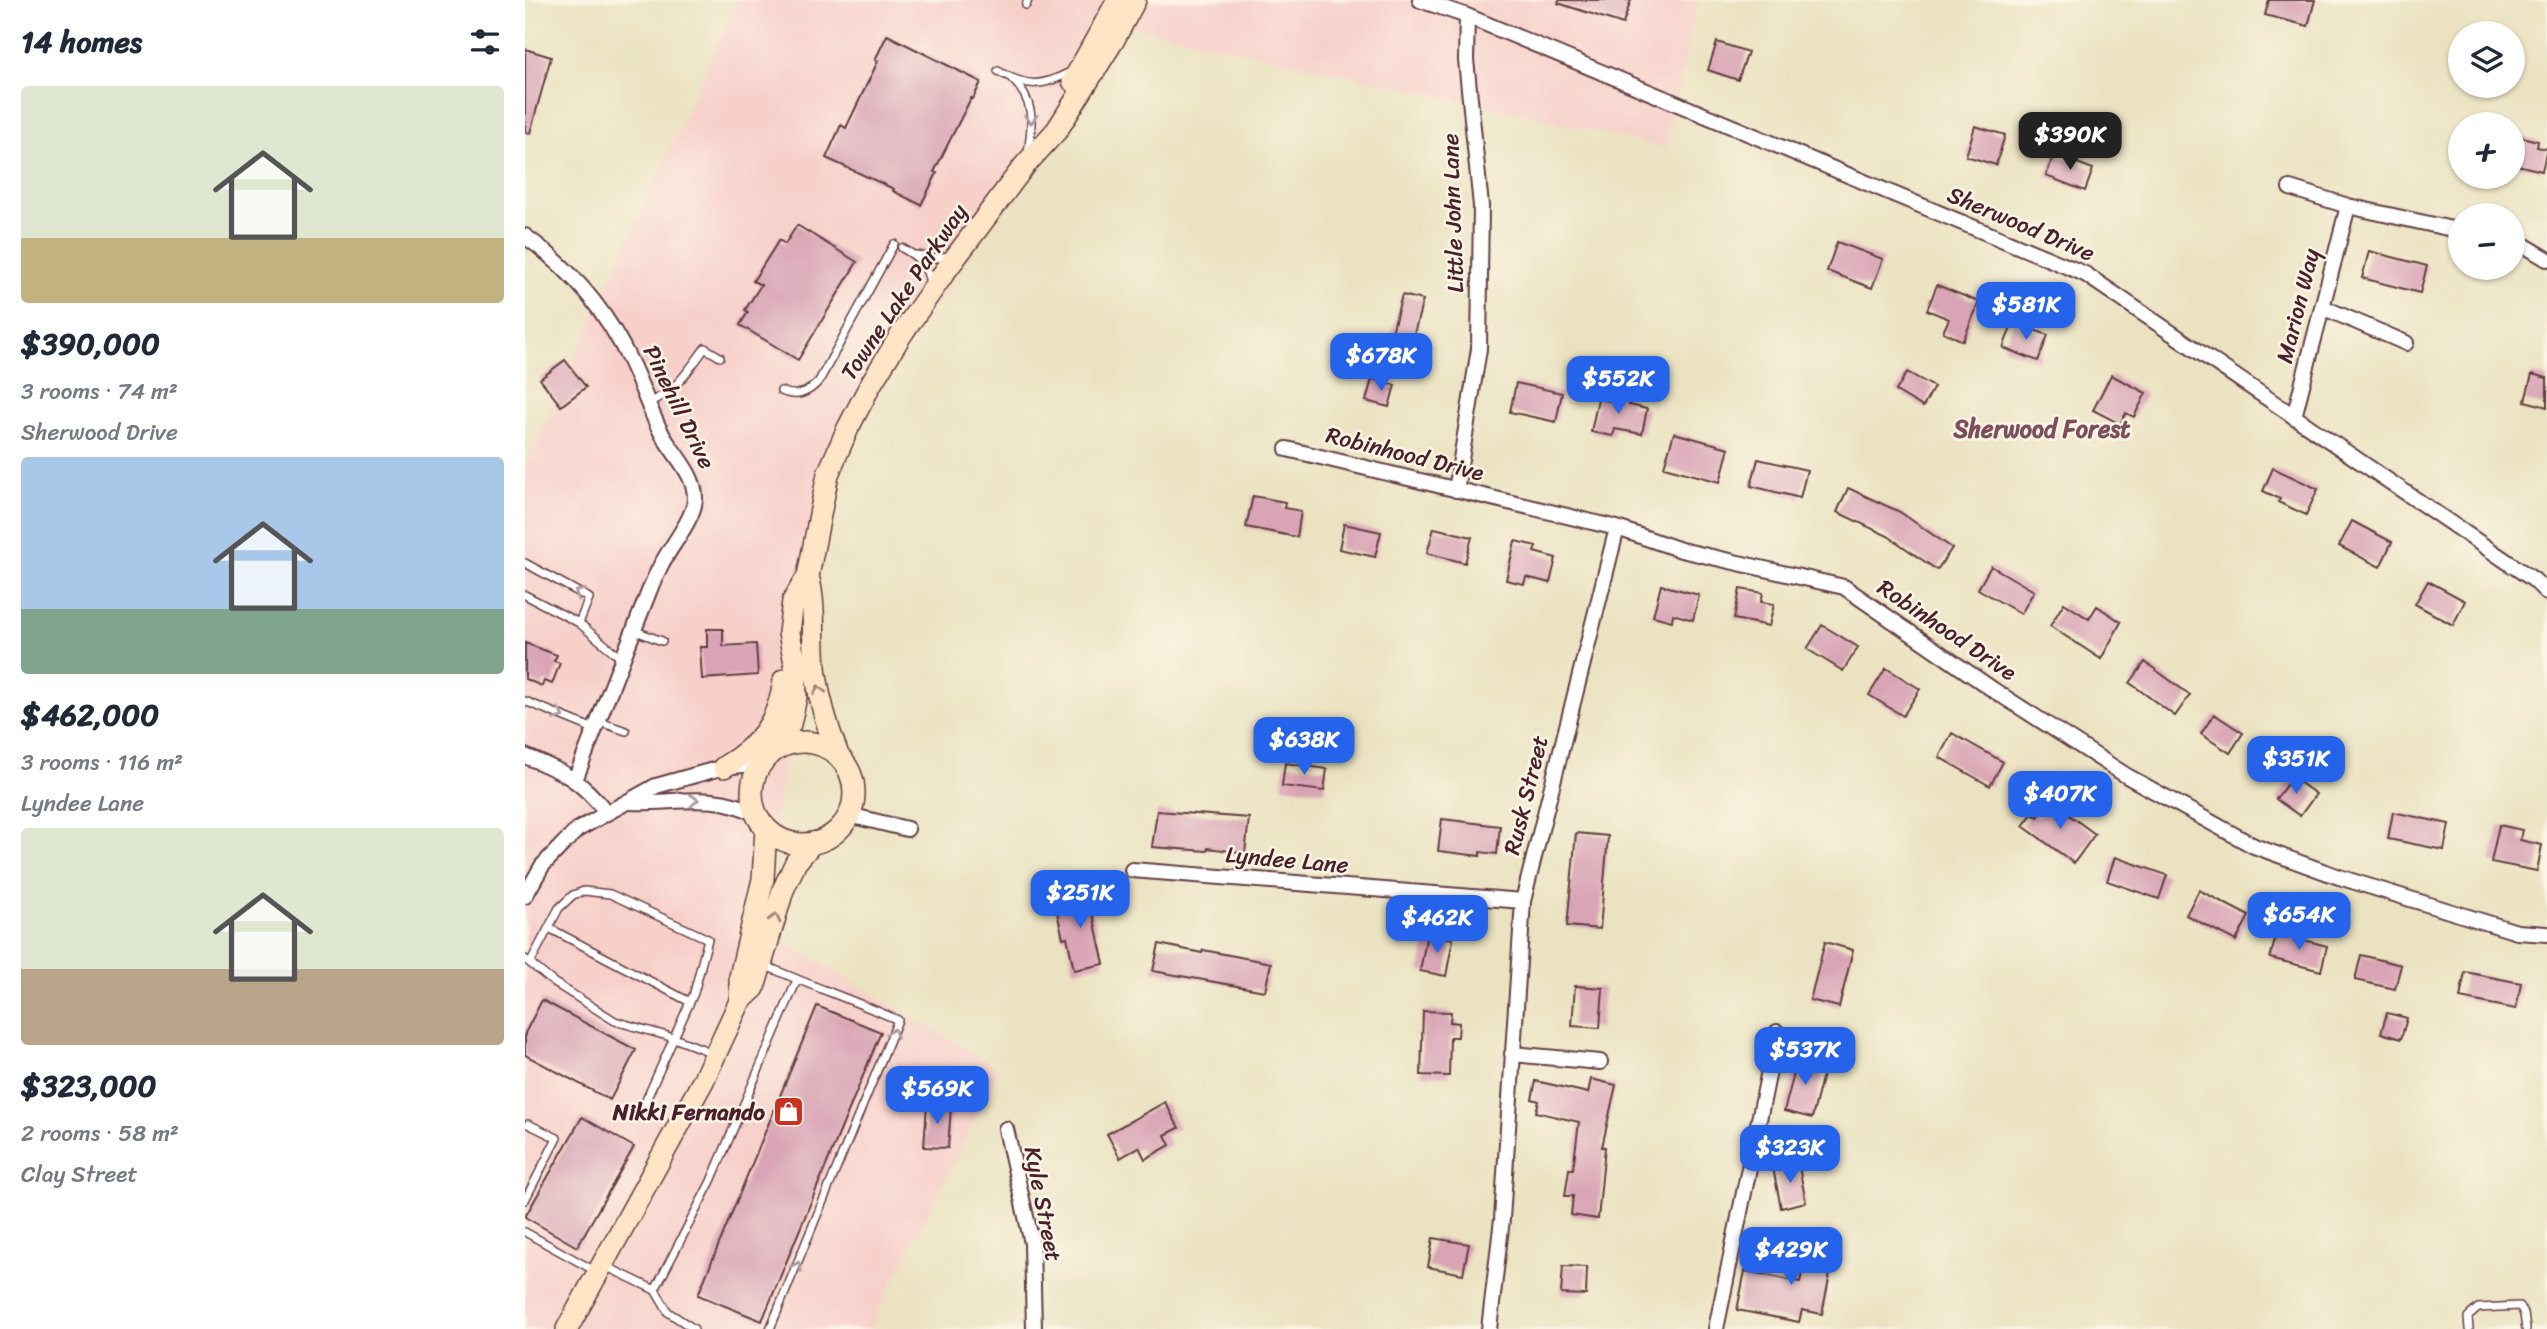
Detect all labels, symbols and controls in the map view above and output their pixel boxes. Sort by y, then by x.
text: 14 homes [21,15,142,69]
map controls [2448,21,2525,280]
button: layers [2448,21,2525,98]
icon: filters [466,23,504,61]
button: + [2448,112,2525,189]
pin: $390K [2021,113,2119,172]
one-way arrow [1023,114,1038,125]
text: $390K [2035,114,2105,155]
icon: home [200,132,326,258]
street label: Little John Lane [1430,132,1476,293]
street label: Sherwood Drive [1941,174,2101,274]
street label: Towne Lake Parkway [829,195,979,389]
button: − [2448,203,2525,280]
street label: Marion Way [2264,244,2332,368]
pin: $581K [1977,282,2075,342]
text: $581K [1992,284,2060,325]
text: $390,000 [21,317,160,371]
pin: $678K [1332,334,1430,393]
text: $678K [1346,335,1416,376]
street label: Pinehill Drive [631,338,727,476]
pin: $552K [1569,356,1667,416]
text: $552K [1583,358,1653,399]
text: 3 rooms · 74 m² [21,371,178,412]
district label: Sherwood Forest [1952,408,2131,450]
text: Sherwood Drive [21,412,178,453]
street label: Robinhood Drive [1322,415,1488,493]
icon: home [200,503,326,629]
street label: Robinhood Drive [1869,568,2025,692]
one-way arrow [573,588,586,601]
one-way arrow [813,684,827,696]
text: $462,000 [21,688,159,742]
one-way arrow [553,706,565,720]
pin: $638K [1255,718,1353,777]
text: $638K [1269,719,1339,760]
street label: Rusk Street [1491,731,1561,859]
pin: $351K [2247,736,2345,796]
text: $351K [2263,738,2329,779]
text: 3 rooms · 116 m² [21,742,183,783]
pin: $407K [2011,772,2109,831]
text: $407K [2024,773,2096,814]
text: Lyndee Lane [21,783,144,824]
one-way arrow [689,792,700,807]
street label: Lyndee Lane [1224,834,1350,886]
pin: $251K [1031,870,1129,930]
text: $251K [1047,872,1113,913]
icon: home [200,874,326,1000]
pin: $654K [2250,892,2348,952]
text: $654K [2264,894,2334,935]
pin: $462K [1388,895,1486,955]
text: $462K [1402,897,1472,938]
one-way arrow [767,912,781,924]
one-way arrow [885,1028,899,1040]
pin: $537K [1756,1028,1854,1087]
text: $537K [1770,1029,1840,1070]
text: $323,000 [21,1059,156,1113]
pin: $569K [888,1066,986,1126]
text: $569K [902,1068,972,1109]
place label: Nikki Fernando [612,1092,765,1133]
shop icon: Nikki Fernando [771,1095,805,1129]
text: 2 rooms · 58 m² [21,1113,179,1154]
pin: $323K [1741,1126,1839,1185]
text: $323K [1756,1127,1824,1168]
street label: Kyle Street [1012,1143,1074,1265]
text: Clay Street [21,1154,137,1195]
pin: $429K [1742,1228,1840,1287]
text: $429K [1755,1229,1827,1270]
one-way arrow [789,1261,803,1274]

